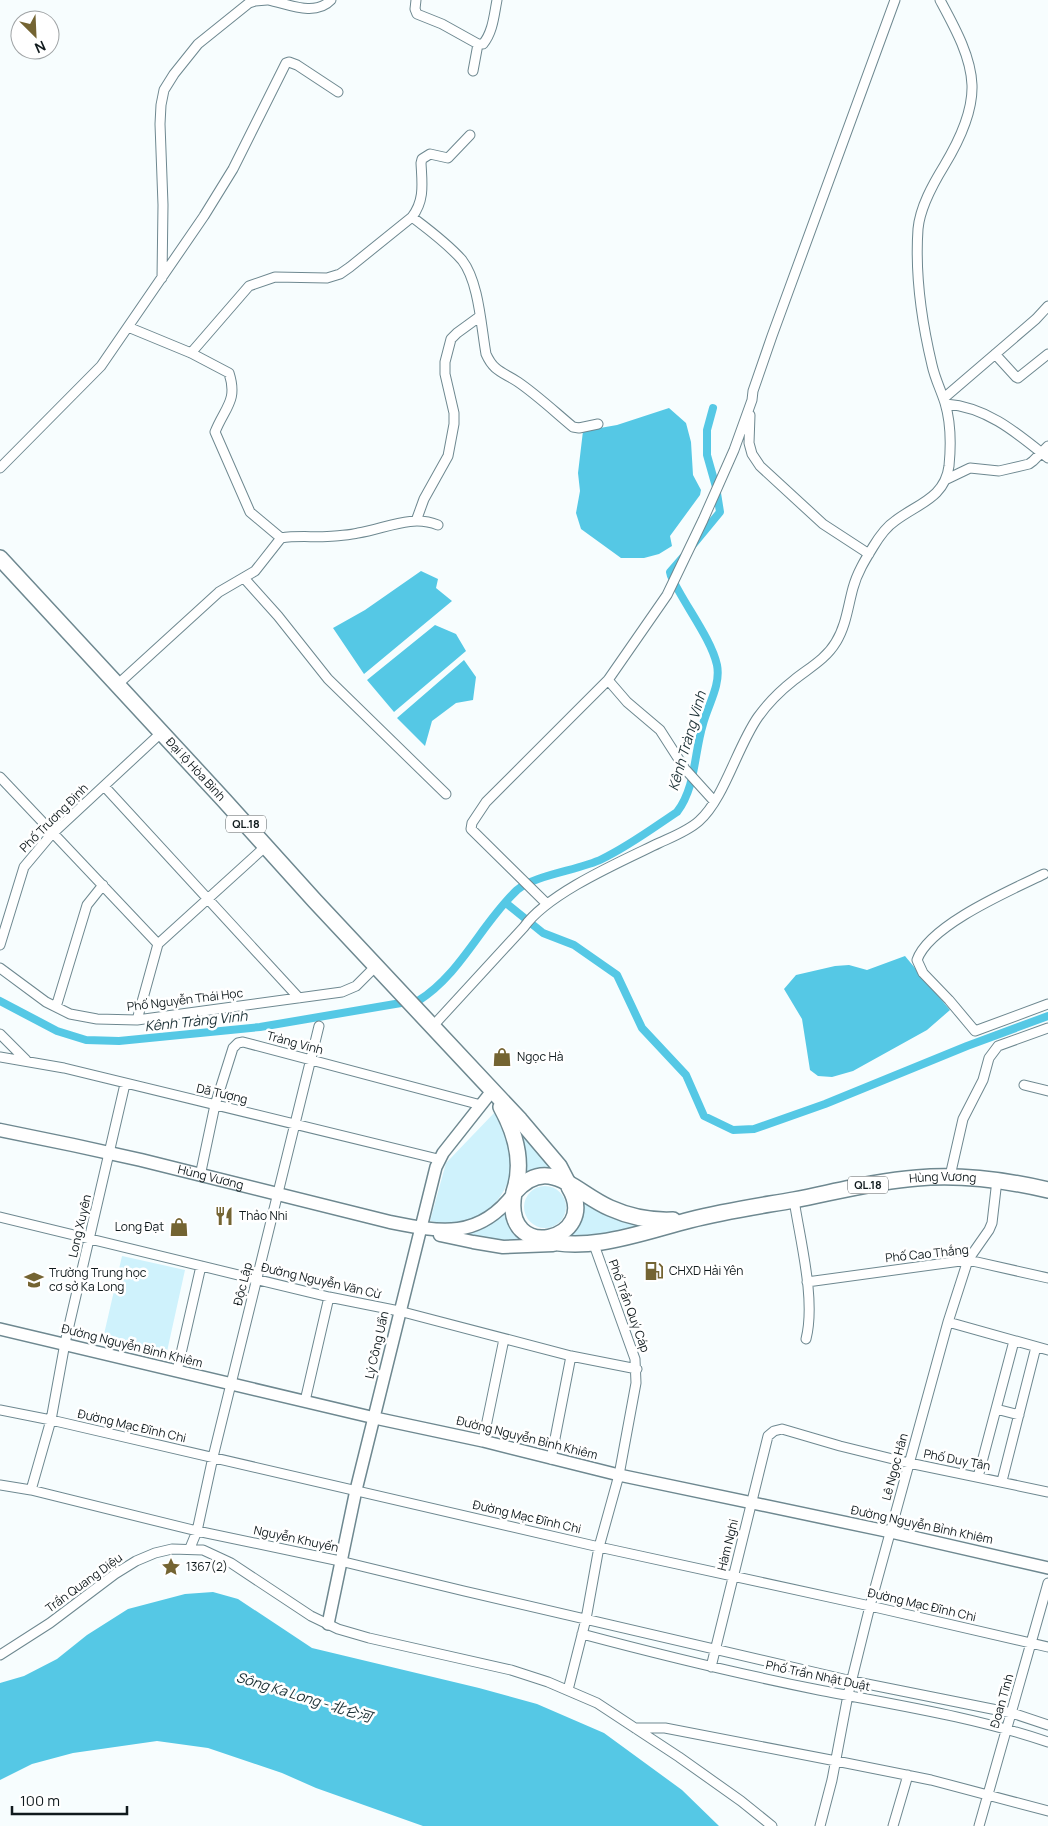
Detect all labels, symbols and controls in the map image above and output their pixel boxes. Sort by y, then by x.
north arrow [10,10,60,60]
text: N [32,37,49,58]
water label: Kênh Tràng Vinh [663,688,710,793]
street label: Đại lộ Hòa Bình [162,734,230,805]
street label: Phố Trương Định [16,780,92,856]
road number: QL.18 [226,816,266,832]
street label: Phố Nguyễn Thái Học [126,984,244,1015]
water label: Kênh Tràng Vinh [144,1006,249,1035]
street label: Tràng Vinh [265,1027,325,1058]
shop icon: Ngọc Hà [491,1046,513,1068]
place label: Ngọc Hà [517,1048,563,1065]
street label: Dã Tượng [195,1079,249,1108]
street label: Hùng Vương [176,1160,246,1193]
street label: Hùng Vương [908,1168,977,1187]
road number: QL.18 [848,1176,888,1194]
street label: Long Xuyên [64,1193,95,1259]
restaurant icon: Thảo Nhi [213,1205,235,1227]
place label: Thảo Nhi [239,1207,288,1224]
shop icon: Long Đạt [168,1216,190,1238]
place label: Long Đạt [115,1218,164,1235]
street label: Phố Cao Thắng [884,1241,970,1266]
street label: Phố Trần Quý Cáp [605,1257,654,1355]
street label: Đường Nguyễn Văn Cừ [259,1258,384,1303]
street label: Độc Lập [229,1260,256,1307]
fuel station icon: CHXD Hải Yên [643,1260,665,1282]
place label: CHXD Hải Yên [669,1262,743,1279]
place label: Trường Trung học cơ sở Ka Long [49,1264,147,1295]
school or university icon: Trường Trung học cơ sở Ka Long [23,1269,45,1291]
street label: Lý Công Uẩn [360,1309,393,1380]
street label: Đường Nguyễn Bỉnh Khiêm [60,1320,204,1371]
street label: Đường Mạc Đĩnh Chi [76,1405,188,1446]
street label: Đường Nguyễn Bỉnh Khiêm [455,1412,599,1463]
street label: Lê Ngọc Hân [877,1431,912,1502]
street label: Phố Duy Tân [922,1445,992,1474]
street label: Đường Mạc Đĩnh Chi [471,1496,583,1537]
street label: Đường Nguyễn Bỉnh Khiêm [849,1501,995,1548]
street label: Hàm Nghi [713,1517,742,1573]
street label: Nguyễn Khuyến [252,1521,340,1556]
street label: Trần Quang Diệu [42,1549,125,1616]
place icon: 1367(2) [160,1556,182,1578]
place label: 1367(2) [186,1558,228,1575]
street label: Đường Mạc Đĩnh Chi [866,1584,978,1625]
street label: Phố Trần Nhật Duật [764,1656,872,1695]
water label: Sông Ka Long - 北仑河 [234,1667,377,1727]
street label: Đoan Tĩnh [986,1672,1017,1730]
scale bar [12,1784,128,1816]
text: 100 m [20,1790,60,1811]

